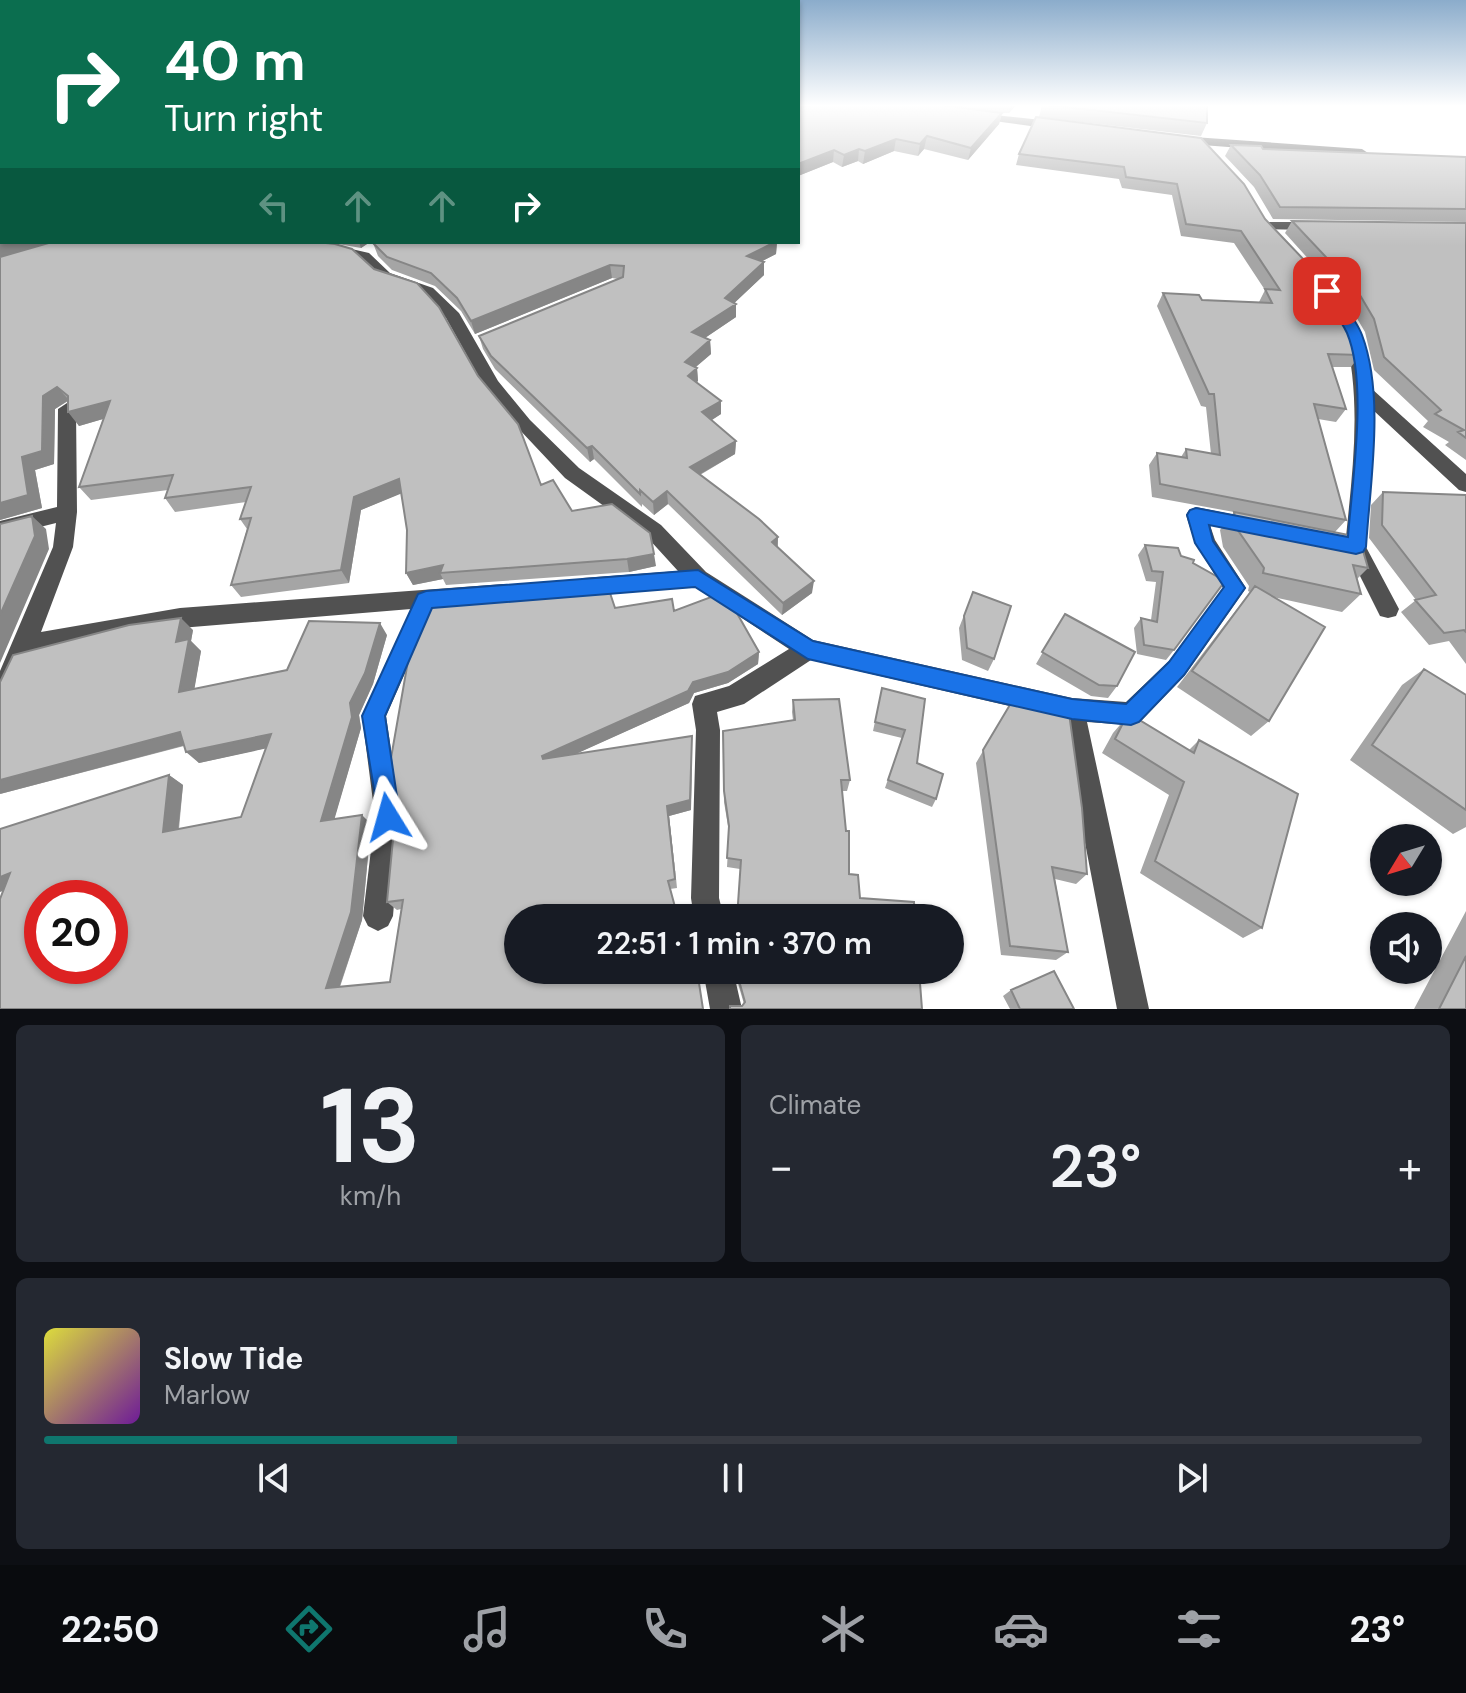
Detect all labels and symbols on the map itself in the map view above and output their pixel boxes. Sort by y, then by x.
pin [1293,257,1361,325]
position arrow [346,775,430,859]
north arrow [1370,824,1442,896]
speed limit sign: 20 [24,880,128,984]

